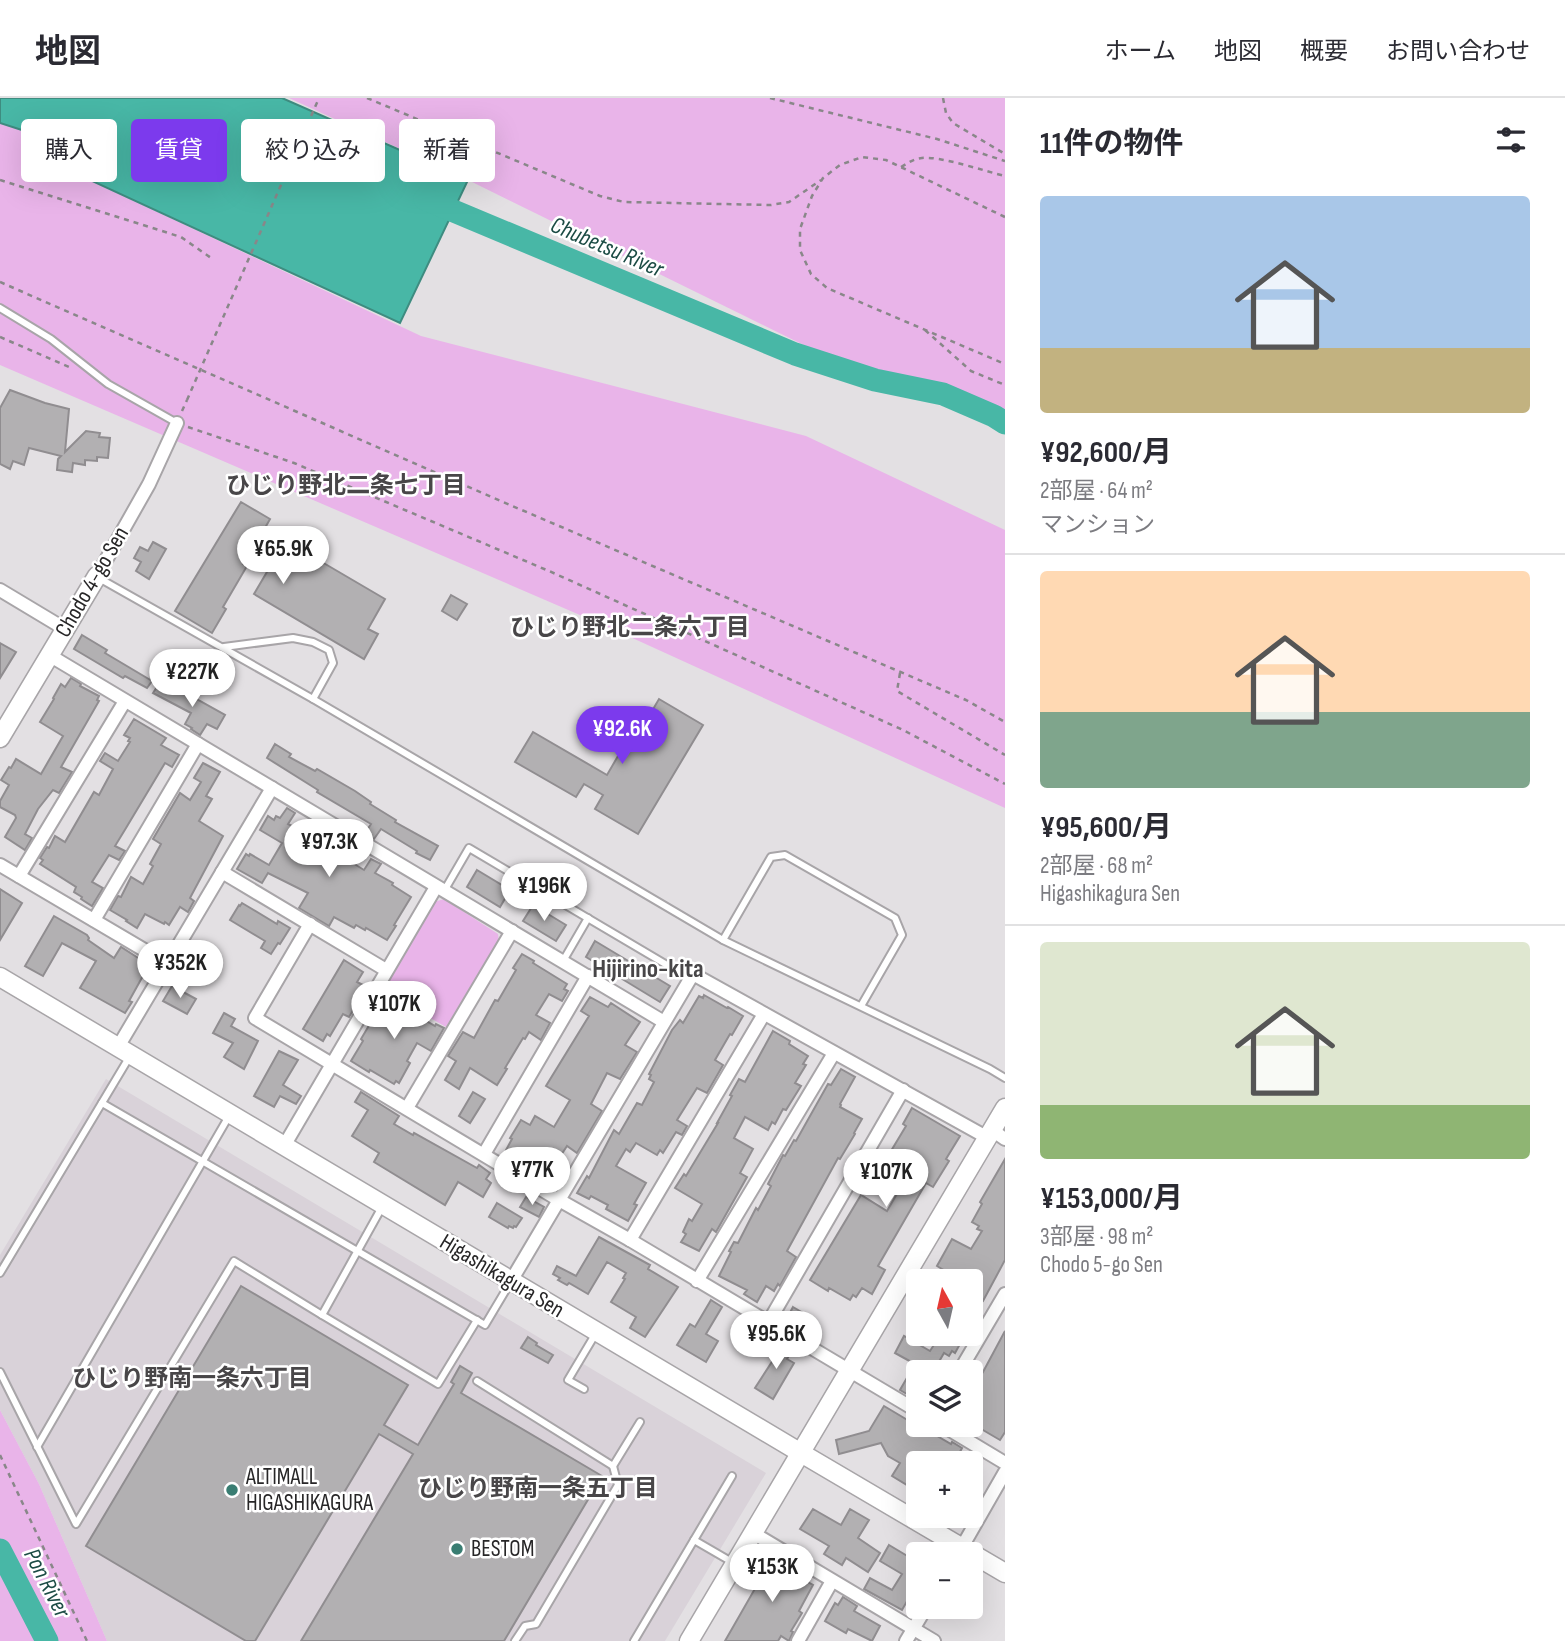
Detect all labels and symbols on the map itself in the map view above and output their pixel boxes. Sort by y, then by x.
water label: Chubetsu River [546,210,669,284]
district label: ひじり野北二条七丁目 [226,471,466,500]
street label: Chodo 4-go Sen [49,522,135,642]
pin: ¥65.9K [226,526,340,586]
district label: ひじり野北二条六丁目 [510,613,750,642]
pin: ¥227K [143,650,241,709]
pin: ¥92.6K [565,706,679,766]
pin: ¥97.3K [272,820,386,879]
pin: ¥196K [495,864,593,923]
pin: ¥352K [131,940,229,1000]
district label: Hijirino-kita [592,954,704,985]
pin: ¥107K [345,982,443,1041]
pin: ¥77K [491,1148,573,1207]
pin: ¥107K [837,1150,935,1209]
street label: Higashikagura Sen [435,1228,569,1324]
north arrow [906,1269,984,1346]
pin: ¥95.6K [719,1312,833,1371]
district label: ひじり野南一条六丁目 [72,1364,312,1393]
place label: ALTIMALL HIGASHIKAGURA [245,1463,373,1517]
district label: ひじり野南一条五丁目 [418,1474,658,1503]
marker: ALTIMALL HIGASHIKAGURA [224,1482,240,1498]
place label: BESTOM [471,1535,534,1563]
marker: BESTOM [449,1541,465,1557]
water label: Pon River [17,1544,77,1624]
pin: ¥153K [723,1544,821,1604]

